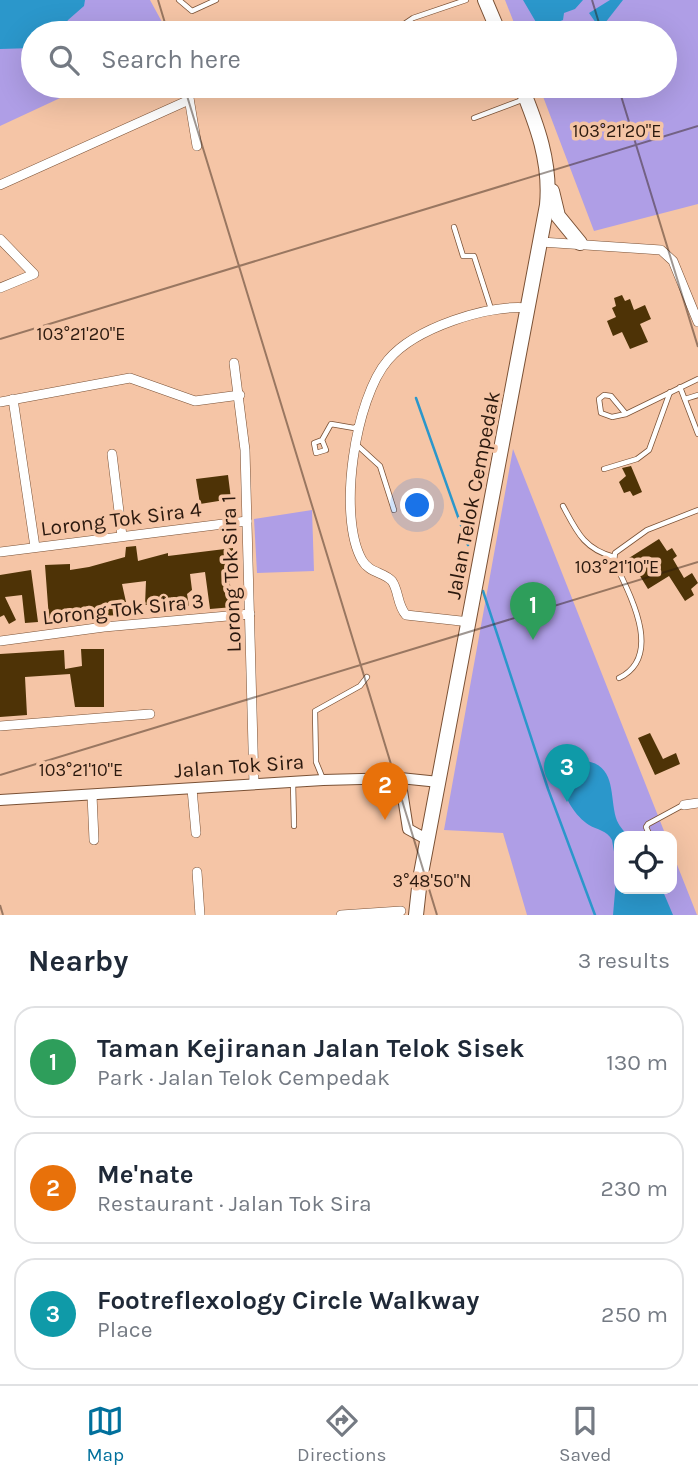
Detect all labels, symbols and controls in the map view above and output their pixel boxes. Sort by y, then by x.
search box [21,21,677,98]
icon: search [45,41,83,79]
text: Search here [101,44,241,75]
text: 103°21'20"E [573,120,661,142]
text: 103°21'20"E [37,323,125,345]
street label: Jalan Telok Cempedak [441,389,505,601]
your location [400,488,434,522]
street label: Lorong Tok Sira 1 [216,495,246,653]
street label: Lorong Tok Sira 4 [39,497,203,541]
text: 103°21'10"E [575,556,659,578]
pin: 1 [510,582,556,640]
street label: Lorong Tok Sira 3 [41,589,205,629]
pin: 3 [544,744,590,802]
street label: Jalan Tok Sira [173,749,305,783]
text: 103°21'10"E [39,759,123,781]
pin: 2 [362,762,408,820]
map controls [614,831,677,894]
button: locate [614,831,677,894]
text: 3°48'50"N [393,870,471,892]
text: Nearby [28,943,128,979]
text: 3 results [578,947,670,974]
text: Taman Kejiranan Jalan Telok Sisek [97,1033,525,1064]
text: 1 [49,1049,57,1076]
text: 130 m [606,1049,668,1076]
text: Park · Jalan Telok Cempedak [97,1064,390,1091]
text: Me'nate [97,1159,194,1190]
text: 2 [46,1175,60,1202]
text: 230 m [600,1175,668,1202]
text: Restaurant · Jalan Tok Sira [97,1190,372,1217]
text: Footreflexology Circle Walkway [97,1285,479,1316]
text: 3 [46,1301,60,1328]
text: 250 m [601,1301,668,1328]
text: Place [97,1316,153,1343]
tab: Map [86,1402,124,1466]
tab: Directions [297,1402,386,1466]
tab: Saved [559,1402,612,1466]

